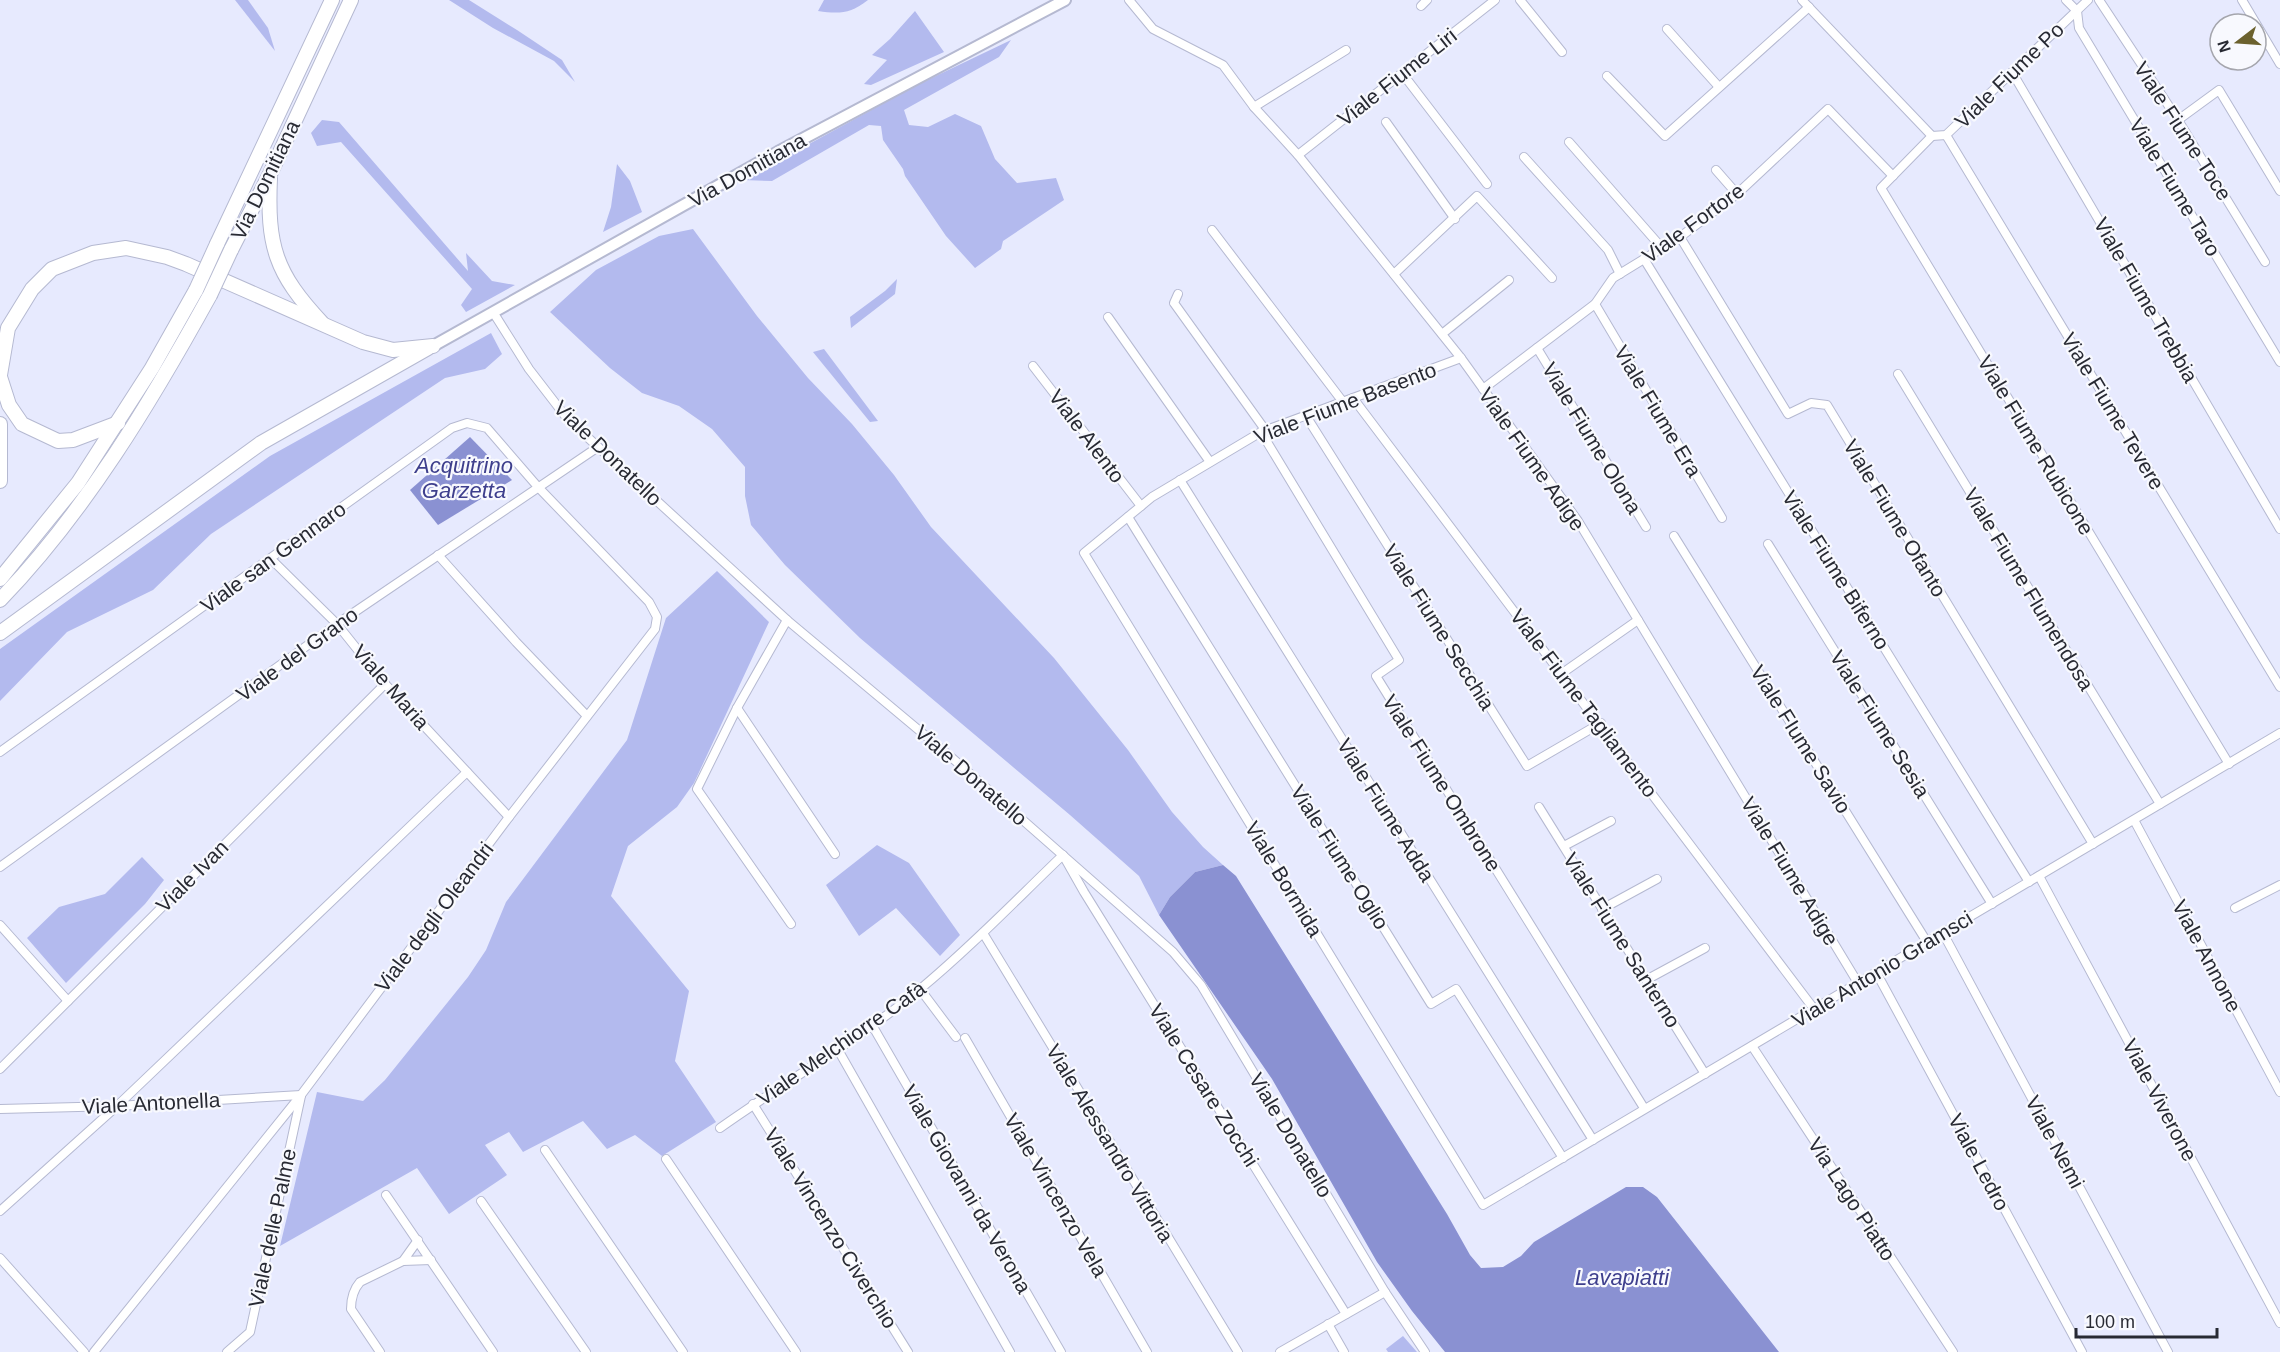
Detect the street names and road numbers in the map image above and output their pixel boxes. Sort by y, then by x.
street label: Viale Fiume Po [1950,17,2068,133]
street label: Viale Fiume Liri [1333,24,1461,130]
street label: Viale Fiume Toce [2130,58,2236,204]
street label: Viale Fiume Taro [2125,114,2225,260]
street label: Via Domitiana [226,116,304,244]
street label: Via Domitiana [684,128,810,212]
street label: Viale Fortore [1638,178,1748,268]
street label: Viale Fiume Trebbia [2089,214,2203,387]
street label: Viale Fiume Tevere [2057,328,2169,494]
street label: Viale Fiume Era [1610,341,1706,481]
street label: Viale Fiume Rubicone [1973,351,2099,539]
street label: Viale Fiume Basento [1251,358,1439,448]
street label: Viale Fiume Olona [1538,358,1646,518]
street label: Viale Fiume Adige [1474,383,1590,535]
street label: Viale Alento [1045,385,1129,487]
street label: Viale Donatello [549,396,667,510]
street label: Viale Fiume Ofanto [1839,435,1951,601]
street label: Viale Fiume Flumendosa [1959,484,2099,695]
street label: Viale Fiume Biferno [1778,486,1894,654]
street label: Viale san Gennaro [196,497,350,617]
street label: Viale Fiume Secchia [1379,540,1500,714]
street label: Viale del Grano [232,602,362,706]
street label: Viale Fiume Tagliamento [1506,605,1662,801]
street label: Viale Maria [348,640,434,734]
street label: Viale Fiume Sesia [1826,646,1935,802]
street label: Viale FIume Savio [1746,661,1856,817]
street label: Viale Fiume Ombrone [1378,690,1506,876]
street label: Viale Donatello [910,720,1032,830]
street label: Viale Fiume Adda [1333,734,1439,886]
street label: Viale Fiume Oglio [1286,781,1394,933]
street label: Viale Fiume Adige [1737,793,1843,949]
street label: Viale Bormida [1241,817,1328,941]
street label: Viale Ivan [151,835,233,917]
street label: Viale degli Oleandri [370,838,498,996]
street label: Viale Fiume Santerno [1559,848,1685,1032]
street label: Viale Annone [2168,896,2246,1016]
street label: Viale Antonio Gramsci [1788,906,1976,1032]
street label: Viale Melchiorre Cafà [752,976,930,1110]
street label: Viale Cesare Zocchi [1145,999,1263,1171]
street label: Viale Viverone [2118,1035,2202,1165]
street label: Viale Alessandro Vittoria [1042,1040,1178,1246]
street label: Viale Donatello [1245,1069,1337,1201]
street label: Viale Giovanni da Verona [898,1081,1036,1297]
street label: Viale Antonella [81,1088,221,1118]
street label: Viale Nemi [2021,1092,2089,1192]
street label: Viale Vincenzo Vela [1000,1109,1112,1281]
street label: Viale Ledro [1944,1110,2014,1214]
street label: Viale Vincenzo Civerchio [760,1124,902,1332]
street label: Via Lago Piatto [1804,1133,1900,1265]
street label: Viale delle Palme [244,1146,300,1310]

